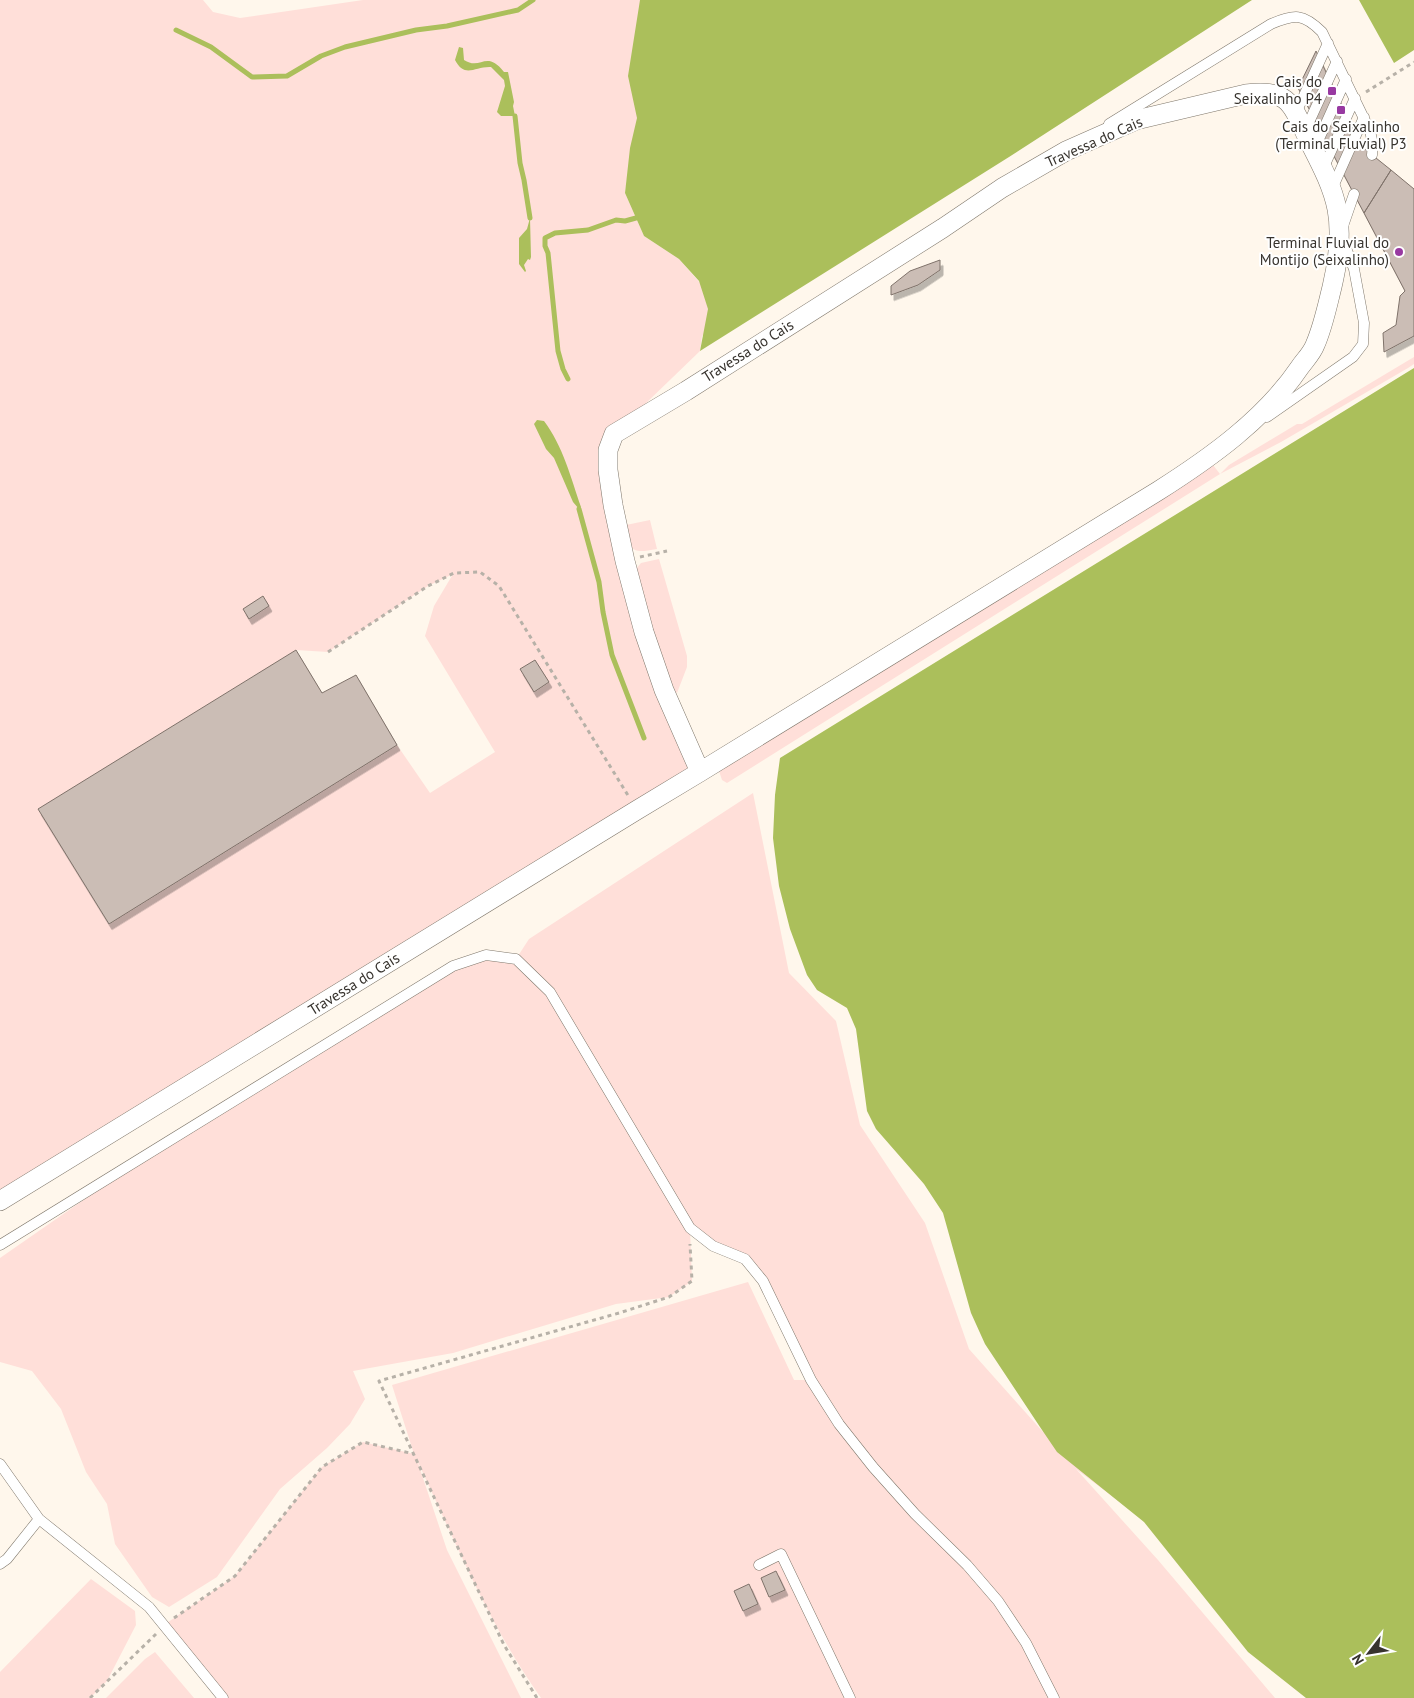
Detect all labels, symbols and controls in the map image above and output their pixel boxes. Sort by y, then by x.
place label: Cais do Seixalinho P4 [1234,72,1322,108]
marker: Cais do Seixalinho P4 [1326,85,1338,97]
marker: Cais do Seixalinho (Terminal Fluvial) P3 [1335,104,1347,116]
street label: Travessa do Cais [1042,112,1145,171]
place label: Cais do Seixalinho (Terminal Fluvial) P3 [1275,117,1407,153]
place label: Terminal Fluvial do Montijo (Seixalinho) [1260,233,1389,269]
marker: Terminal Fluvial do Montijo (Seixalinho) [1393,246,1405,258]
street label: Travessa do Cais [698,315,797,386]
street label: Travessa do Cais [304,948,403,1019]
north arrow [1344,1628,1394,1678]
text: N [1348,1651,1368,1668]

